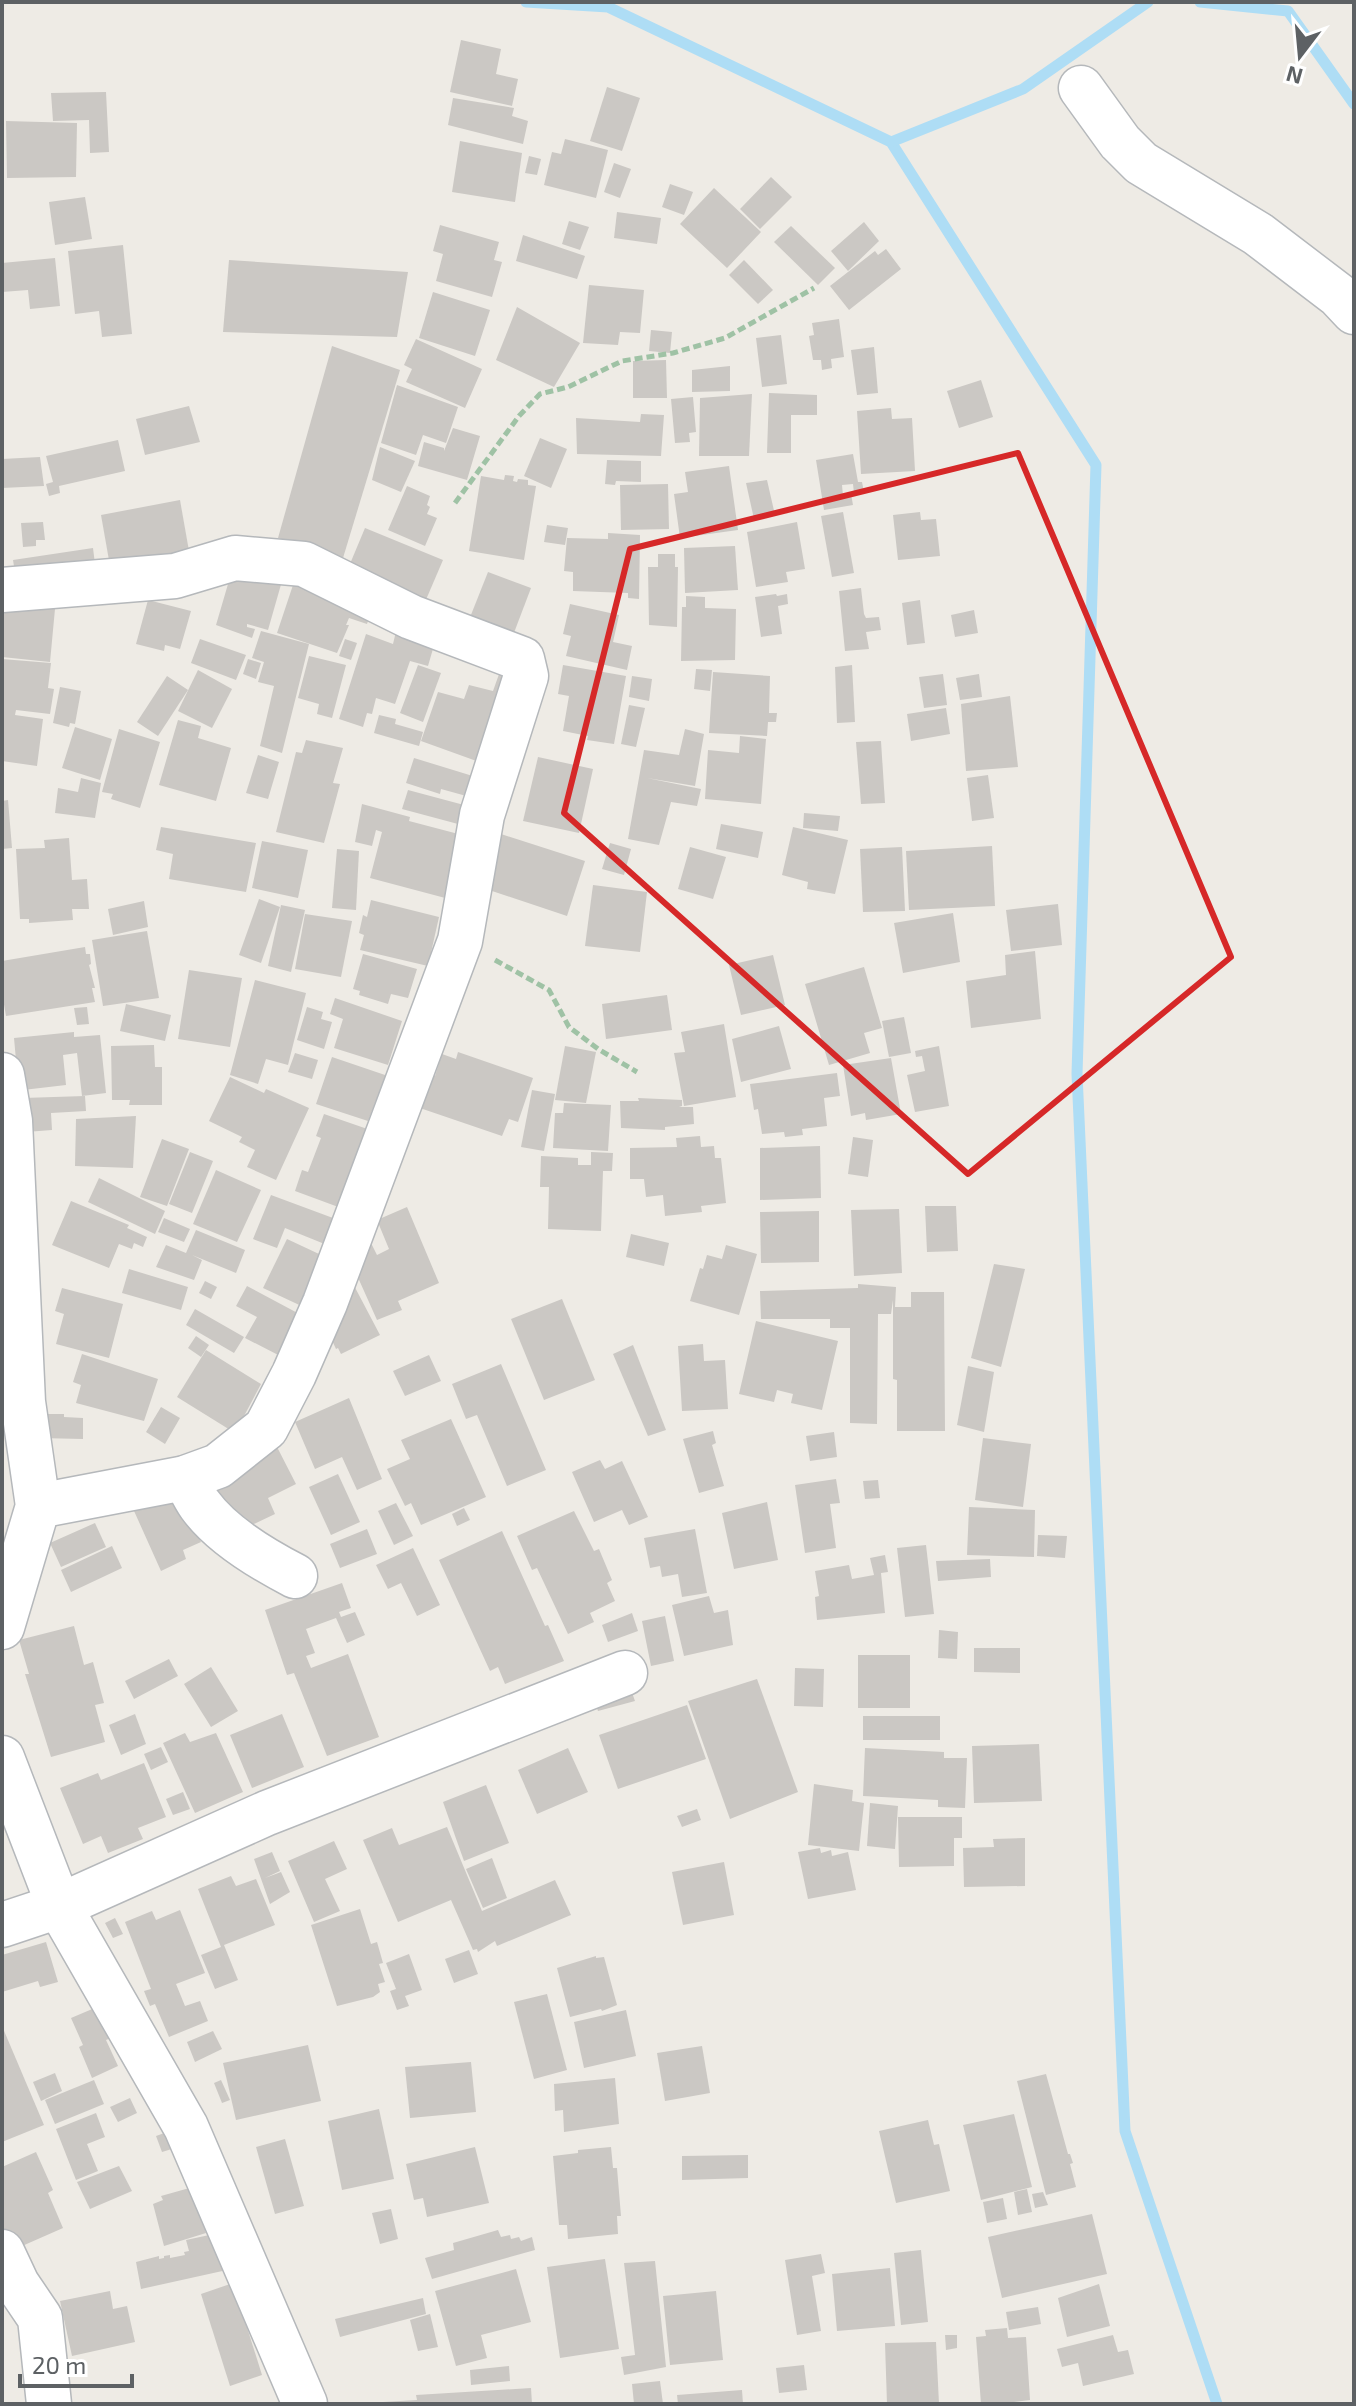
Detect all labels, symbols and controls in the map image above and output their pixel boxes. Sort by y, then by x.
north arrow [1260,16,1340,96]
text: N [1283,62,1305,91]
scale bar [20,2338,132,2388]
text: 20 m [32,2350,86,2379]

